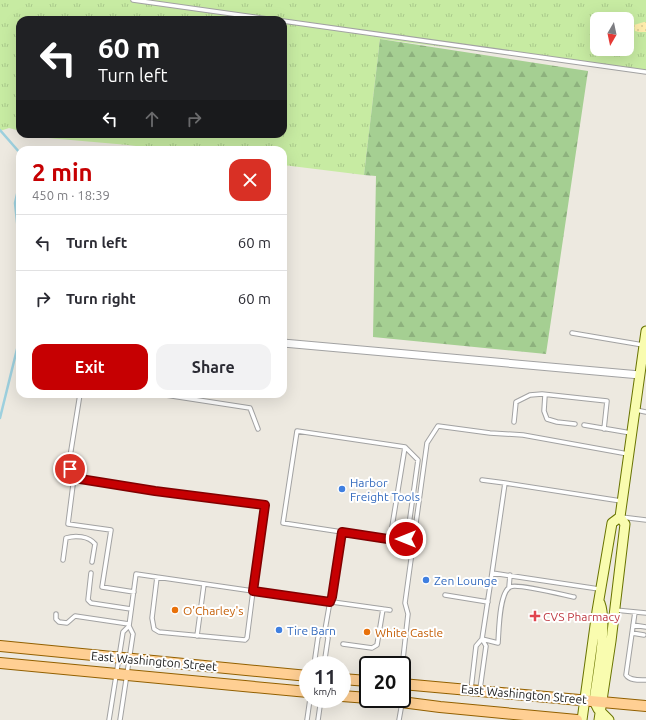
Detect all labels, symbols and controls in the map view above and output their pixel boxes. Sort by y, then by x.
north arrow [590,12,634,56]
map controls [590,12,634,56]
icon: left [32,32,84,84]
text: 60 m [98,32,160,63]
text: Turn left [98,65,168,85]
icon: left [99,108,121,130]
icon: ahead [141,108,163,130]
icon: right [183,108,205,130]
text: 2 min [32,159,93,186]
button: close [229,159,271,201]
text: 450 m · 18:39 [32,188,110,202]
icon: left [32,232,54,254]
text: Turn left [66,234,127,251]
text: 60 m [238,234,271,251]
icon: right [32,288,54,310]
text: Turn right [66,290,136,307]
text: 60 m [238,290,271,307]
button: Exit [32,344,148,390]
button: Share [156,344,271,390]
pin [53,452,87,486]
icon: arrive [59,458,81,480]
place label: Harbor Freight Tools [350,476,420,503]
marker: Harbor Freight Tools [337,484,347,494]
position arrow [385,518,427,560]
place label: Zen Lounge [434,574,497,587]
marker: Zen Lounge [421,575,431,585]
place label: O'Charley's [183,604,244,617]
marker: O'Charley's [170,605,180,615]
place label: CVS Pharmacy [543,610,620,623]
marker: CVS Pharmacy [530,611,540,621]
place label: Tire Barn [287,624,336,637]
marker: Tire Barn [274,625,284,635]
place label: White Castle [375,626,443,639]
marker: White Castle [362,627,372,637]
street label: East Washington Street [91,649,218,673]
speed limit sign: 20 [359,656,411,708]
text: 11 [314,665,336,688]
street label: East Washington Street [461,682,588,706]
text: km/h [313,686,337,697]

